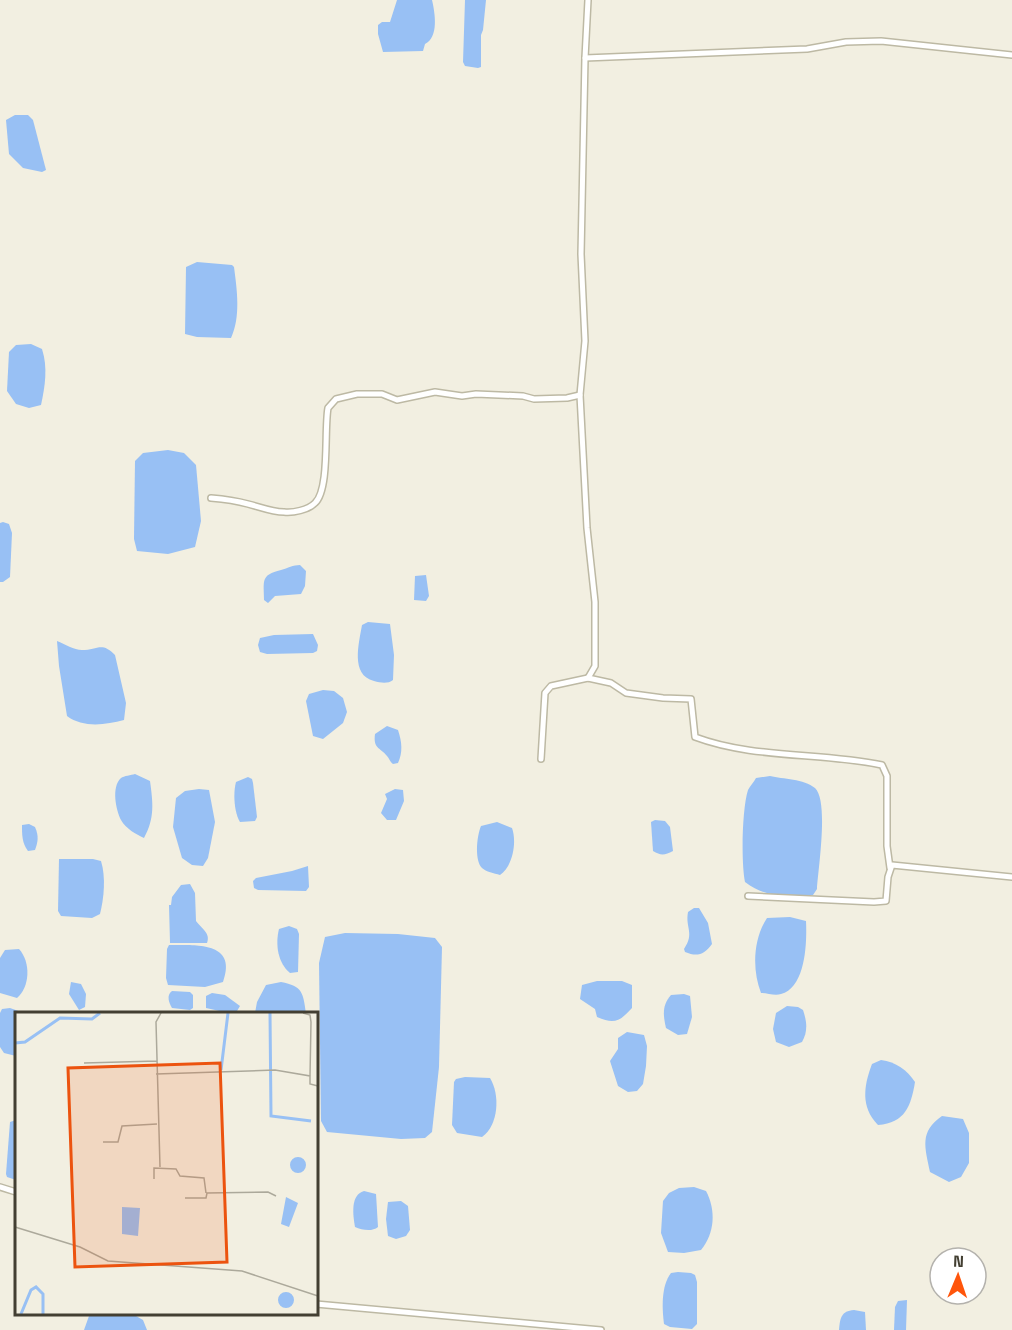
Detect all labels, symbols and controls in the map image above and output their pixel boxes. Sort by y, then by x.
inset map [15,1012,318,1315]
north arrow [928,1246,988,1306]
text: N [953,1251,964,1272]

